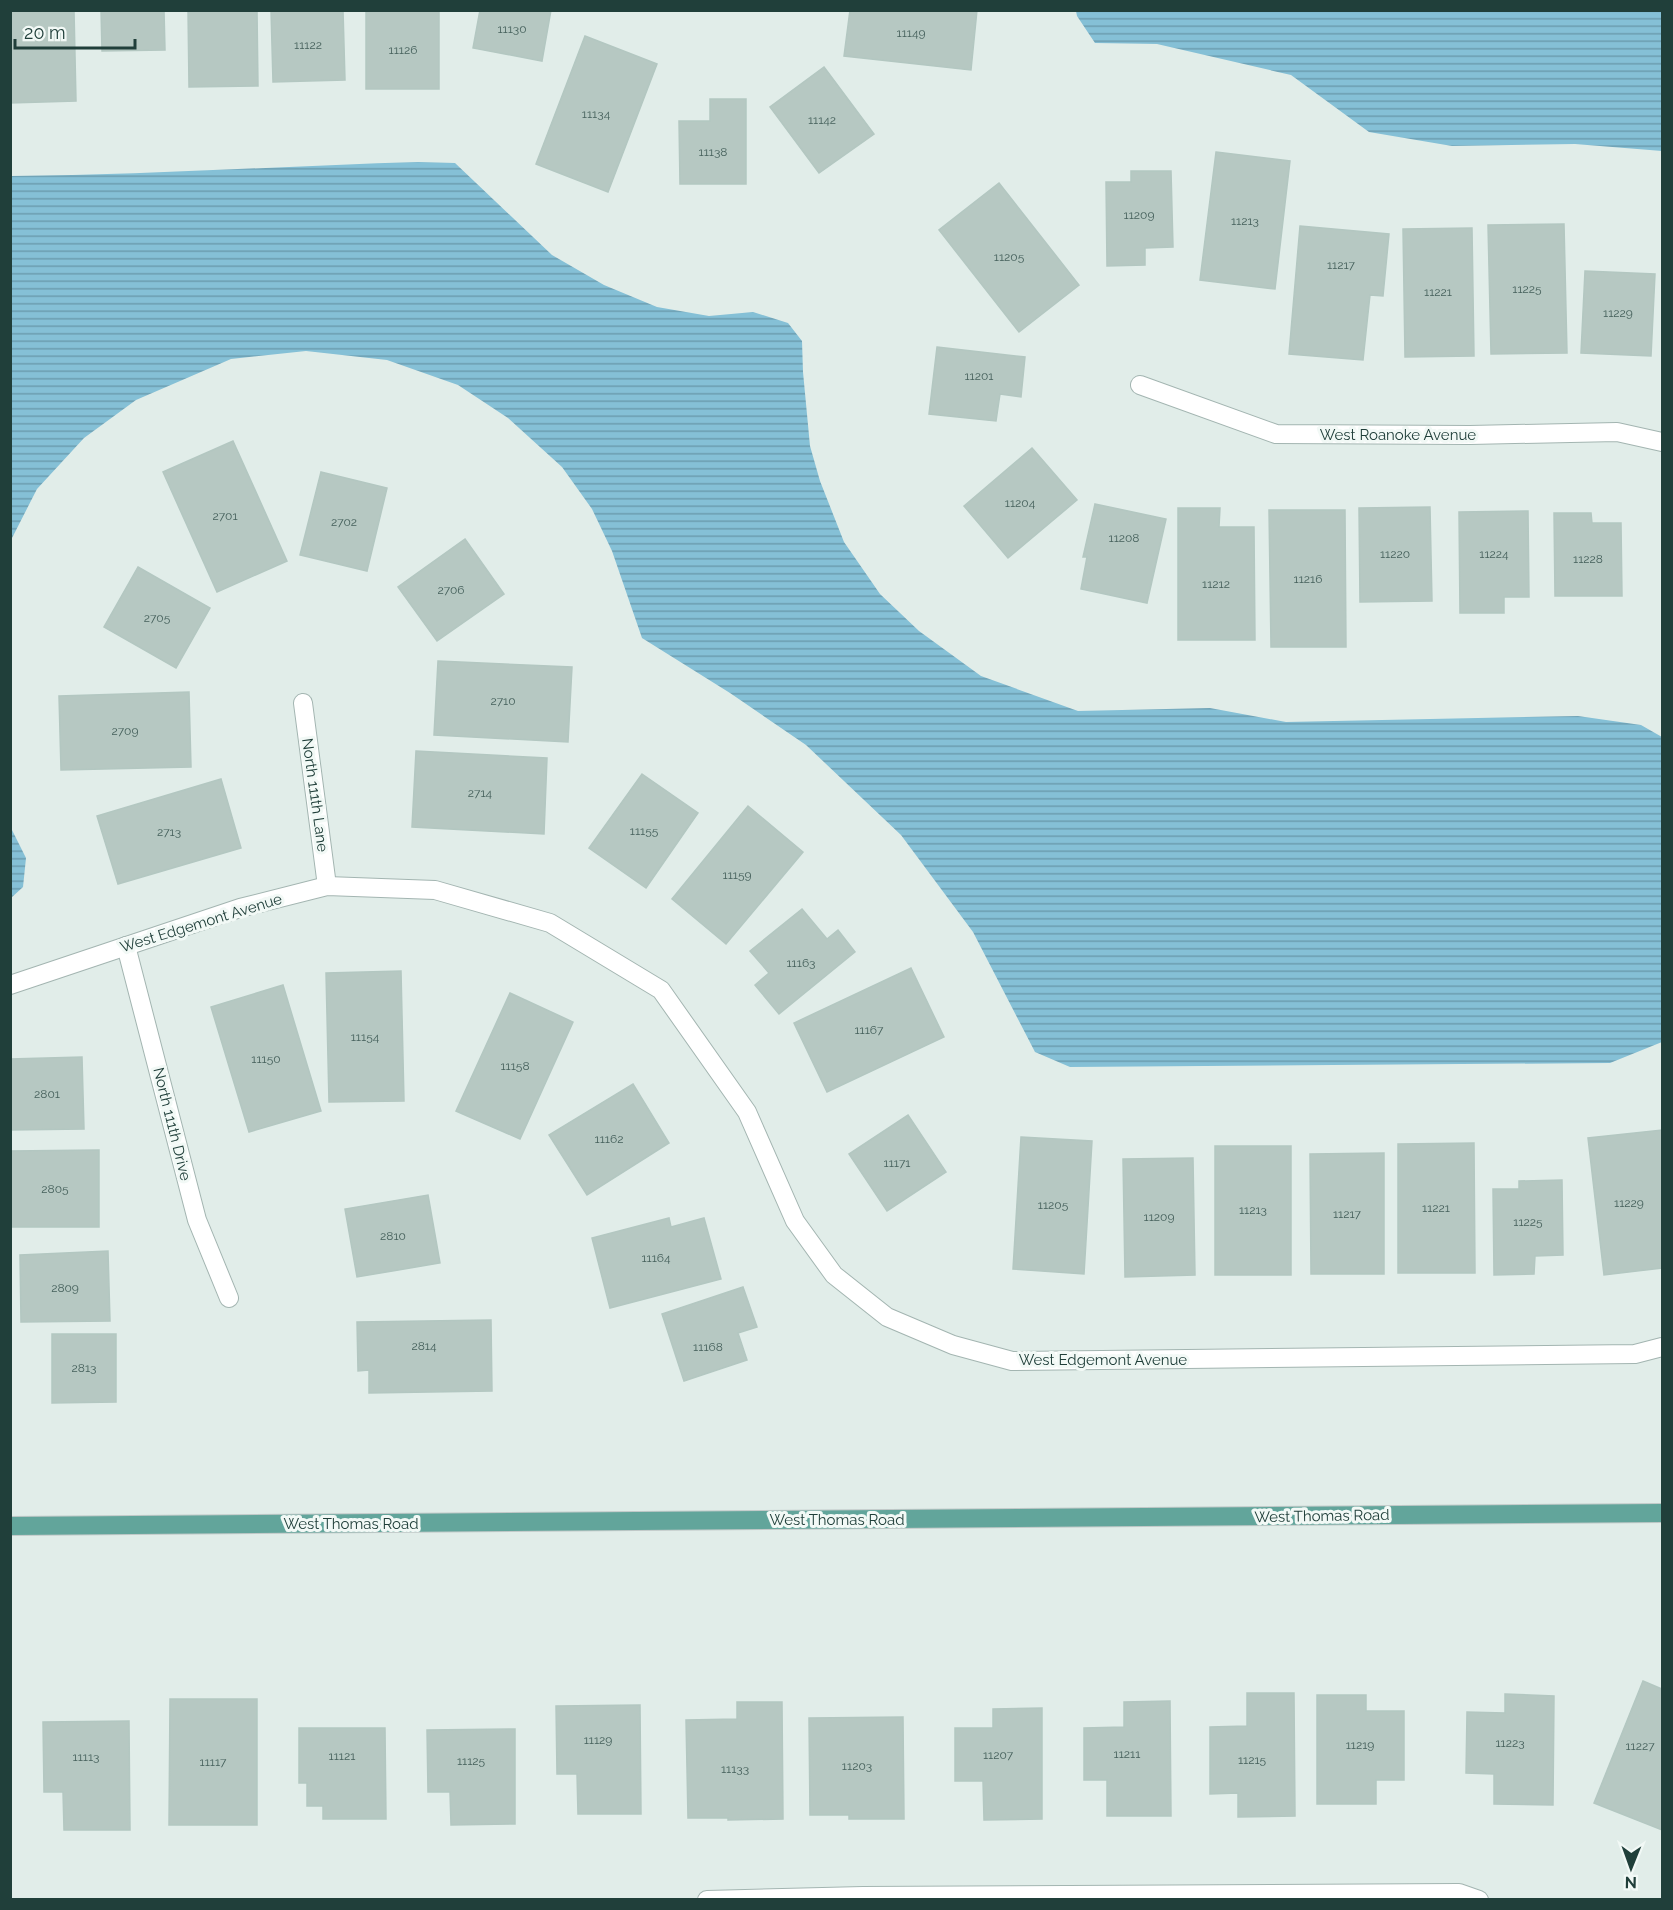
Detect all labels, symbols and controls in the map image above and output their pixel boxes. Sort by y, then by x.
scale bar [15,12,135,50]
text: 20 m [24,22,66,43]
house number: 11130 [497,22,527,36]
house number: 11149 [897,26,926,40]
house number: 11122 [294,38,322,52]
house number: 11126 [389,43,417,57]
house number: 11134 [582,107,611,121]
house number: 11142 [808,113,836,127]
house number: 11138 [699,145,727,159]
house number: 11209 [1124,208,1154,222]
house number: 11213 [1231,214,1259,228]
house number: 11205 [994,250,1025,264]
house number: 11217 [1327,258,1356,272]
house number: 11225 [1512,282,1542,296]
house number: 11221 [1424,285,1452,299]
house number: 11229 [1603,306,1633,320]
house number: 11201 [964,369,994,383]
street label: West Roanoke Avenue [1320,426,1476,444]
house number: 11204 [1005,496,1036,510]
house number: 2701 [212,509,238,523]
house number: 2702 [331,515,357,529]
house number: 11208 [1109,531,1139,545]
house number: 11220 [1380,547,1410,561]
house number: 11224 [1479,547,1509,561]
house number: 11228 [1573,552,1603,566]
house number: 11216 [1294,572,1322,586]
house number: 11212 [1202,577,1230,591]
house number: 2706 [437,583,465,597]
house number: 2705 [144,611,171,625]
house number: 2710 [490,694,516,708]
house number: 2709 [112,724,139,738]
street label: North 111th Lane [298,737,332,853]
house number: 2714 [468,786,493,800]
house number: 11155 [630,824,659,838]
house number: 2713 [157,825,181,839]
house number: 11159 [723,868,751,882]
street label: West Edgemont Avenue [118,890,284,956]
house number: 11163 [786,956,816,970]
house number: 11167 [854,1023,884,1037]
house number: 11154 [351,1030,380,1044]
house number: 11150 [251,1052,281,1066]
house number: 11158 [500,1059,530,1073]
street label: North 111th Drive [149,1066,195,1183]
house number: 2801 [34,1087,60,1101]
house number: 11162 [595,1132,623,1146]
house number: 11171 [884,1156,910,1170]
house number: 2805 [41,1182,69,1196]
house number: 11229 [1614,1196,1644,1210]
house number: 11205 [1038,1198,1069,1212]
house number: 11221 [1422,1201,1450,1215]
house number: 11213 [1239,1203,1267,1217]
house number: 11217 [1333,1207,1362,1221]
house number: 11209 [1144,1210,1174,1224]
house number: 11225 [1513,1215,1543,1229]
house number: 2810 [380,1229,406,1243]
house number: 11164 [641,1251,671,1265]
house number: 2809 [51,1281,79,1295]
house number: 2814 [411,1339,437,1353]
house number: 11168 [693,1340,723,1354]
street label: West Edgemont Avenue [1019,1351,1187,1369]
house number: 2813 [72,1361,96,1375]
street label: West Thomas Road [1254,1506,1390,1526]
street label: West Thomas Road [770,1511,904,1529]
street label: West Thomas Road [284,1515,418,1533]
house number: 11129 [584,1733,612,1747]
house number: 11223 [1495,1736,1525,1750]
house number: 11219 [1346,1738,1374,1752]
house number: 11227 [1625,1739,1655,1753]
house number: 11211 [1114,1747,1140,1761]
house number: 11207 [983,1748,1014,1762]
house number: 11121 [329,1749,355,1763]
house number: 11113 [73,1750,99,1764]
house number: 11215 [1238,1753,1267,1767]
house number: 11125 [457,1754,486,1768]
house number: 11117 [200,1755,227,1769]
house number: 11203 [842,1759,872,1773]
house number: 11133 [721,1762,749,1776]
north arrow [1601,1838,1661,1898]
text: N [1624,1873,1637,1892]

